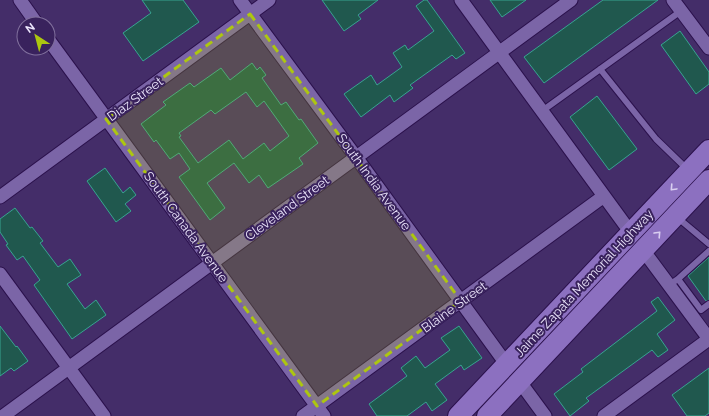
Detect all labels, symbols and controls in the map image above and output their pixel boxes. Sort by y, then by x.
north arrow [16,16,56,56]
text: N [23,21,38,36]
street label: Diaz Street [104,73,166,124]
street label: South India Avenue [334,131,414,234]
street label: South Canada Avenue [141,169,231,285]
street label: Cleveland Street [242,172,332,243]
one-way arrow [670,184,677,191]
street label: Jaime Zapata Memorial Highway [512,206,656,360]
one-way arrow [653,231,660,239]
street label: Blaine Street [419,278,490,336]

